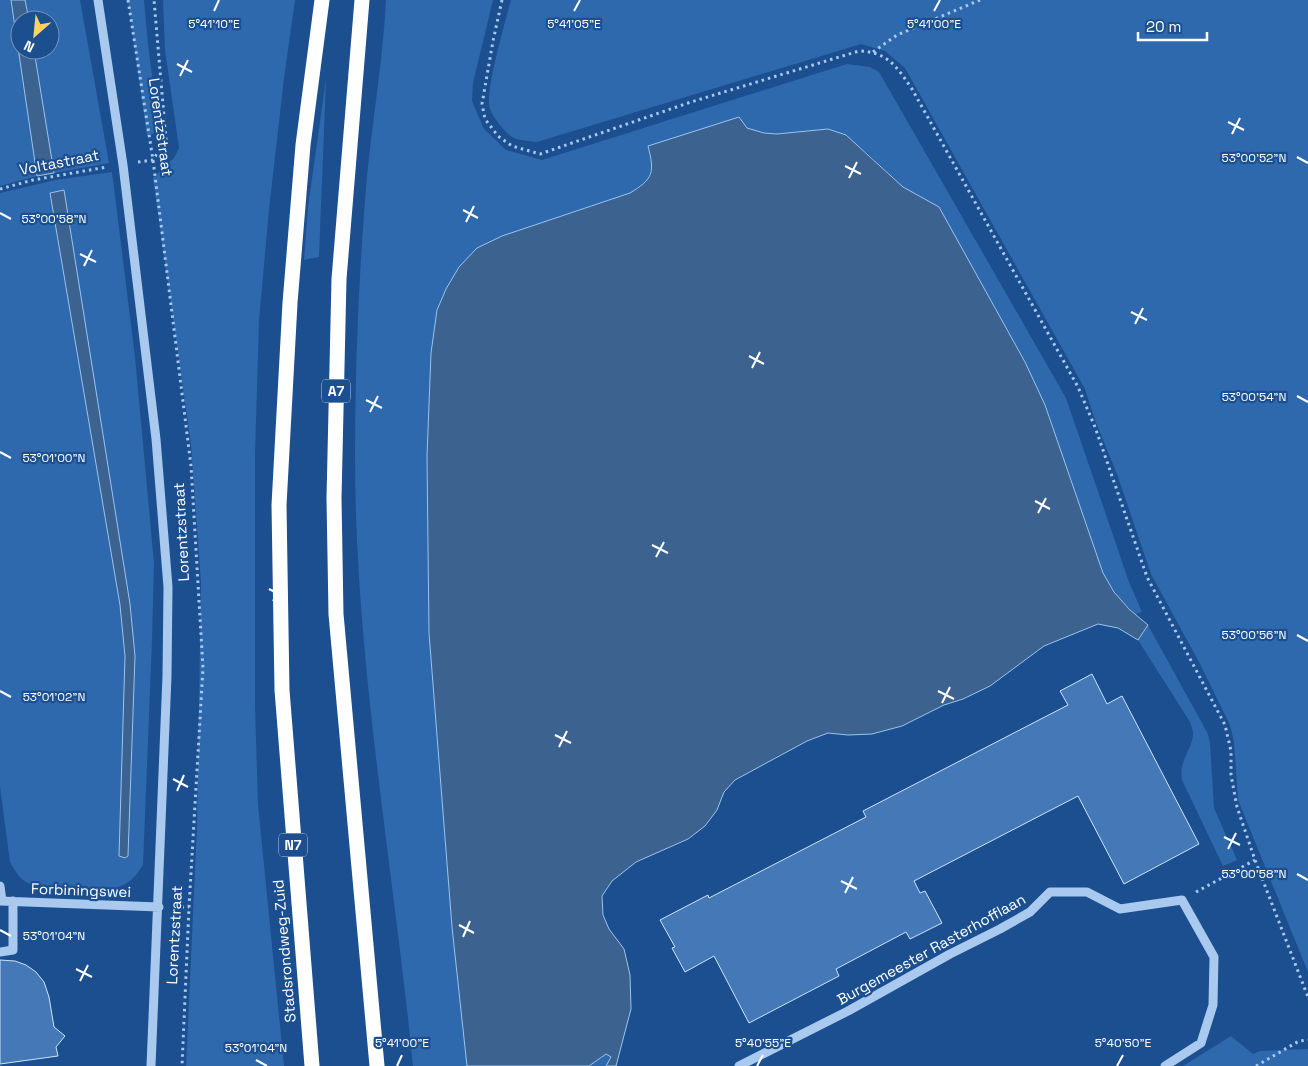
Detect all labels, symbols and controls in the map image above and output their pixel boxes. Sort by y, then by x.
north arrow [10,10,60,60]
scale bar [1138,10,1207,42]
text: 5°41'10"E [188,16,240,32]
text: 5°41'05"E [547,16,601,32]
text: 5°41'00"E [907,16,961,32]
text: 20 m [1146,17,1181,36]
text: N [21,36,37,57]
street label: Lorentzstraat [145,77,177,177]
street label: Voltastraat [18,145,101,179]
text: 53°00'52"N [1222,150,1286,166]
text: 53°00'58"N [21,211,87,227]
road number: A7 [322,380,350,402]
text: 53°00'54"N [1222,389,1286,405]
text: 53°01'00"N [22,450,86,466]
street label: Lorentzstraat [169,482,193,582]
text: 53°00'56"N [1221,627,1287,643]
text: 53°01'02"N [23,689,85,705]
road number: N7 [279,834,307,856]
text: 53°00'58"N [1221,866,1287,882]
street label: Forbiningswei [31,879,131,901]
street label: Stadsrondweg-Zuid [268,879,300,1023]
street label: Lorentzstraat [162,885,186,985]
street label: Burgemeester Rasterhofflaan [833,889,1029,1009]
text: 53°01'04"N [23,928,85,944]
text: 5°41'00"E [375,1035,429,1051]
text: 5°40'55"E [735,1035,791,1051]
text: 5°40'50"E [1095,1035,1152,1051]
text: 53°01'04"N [225,1040,287,1056]

